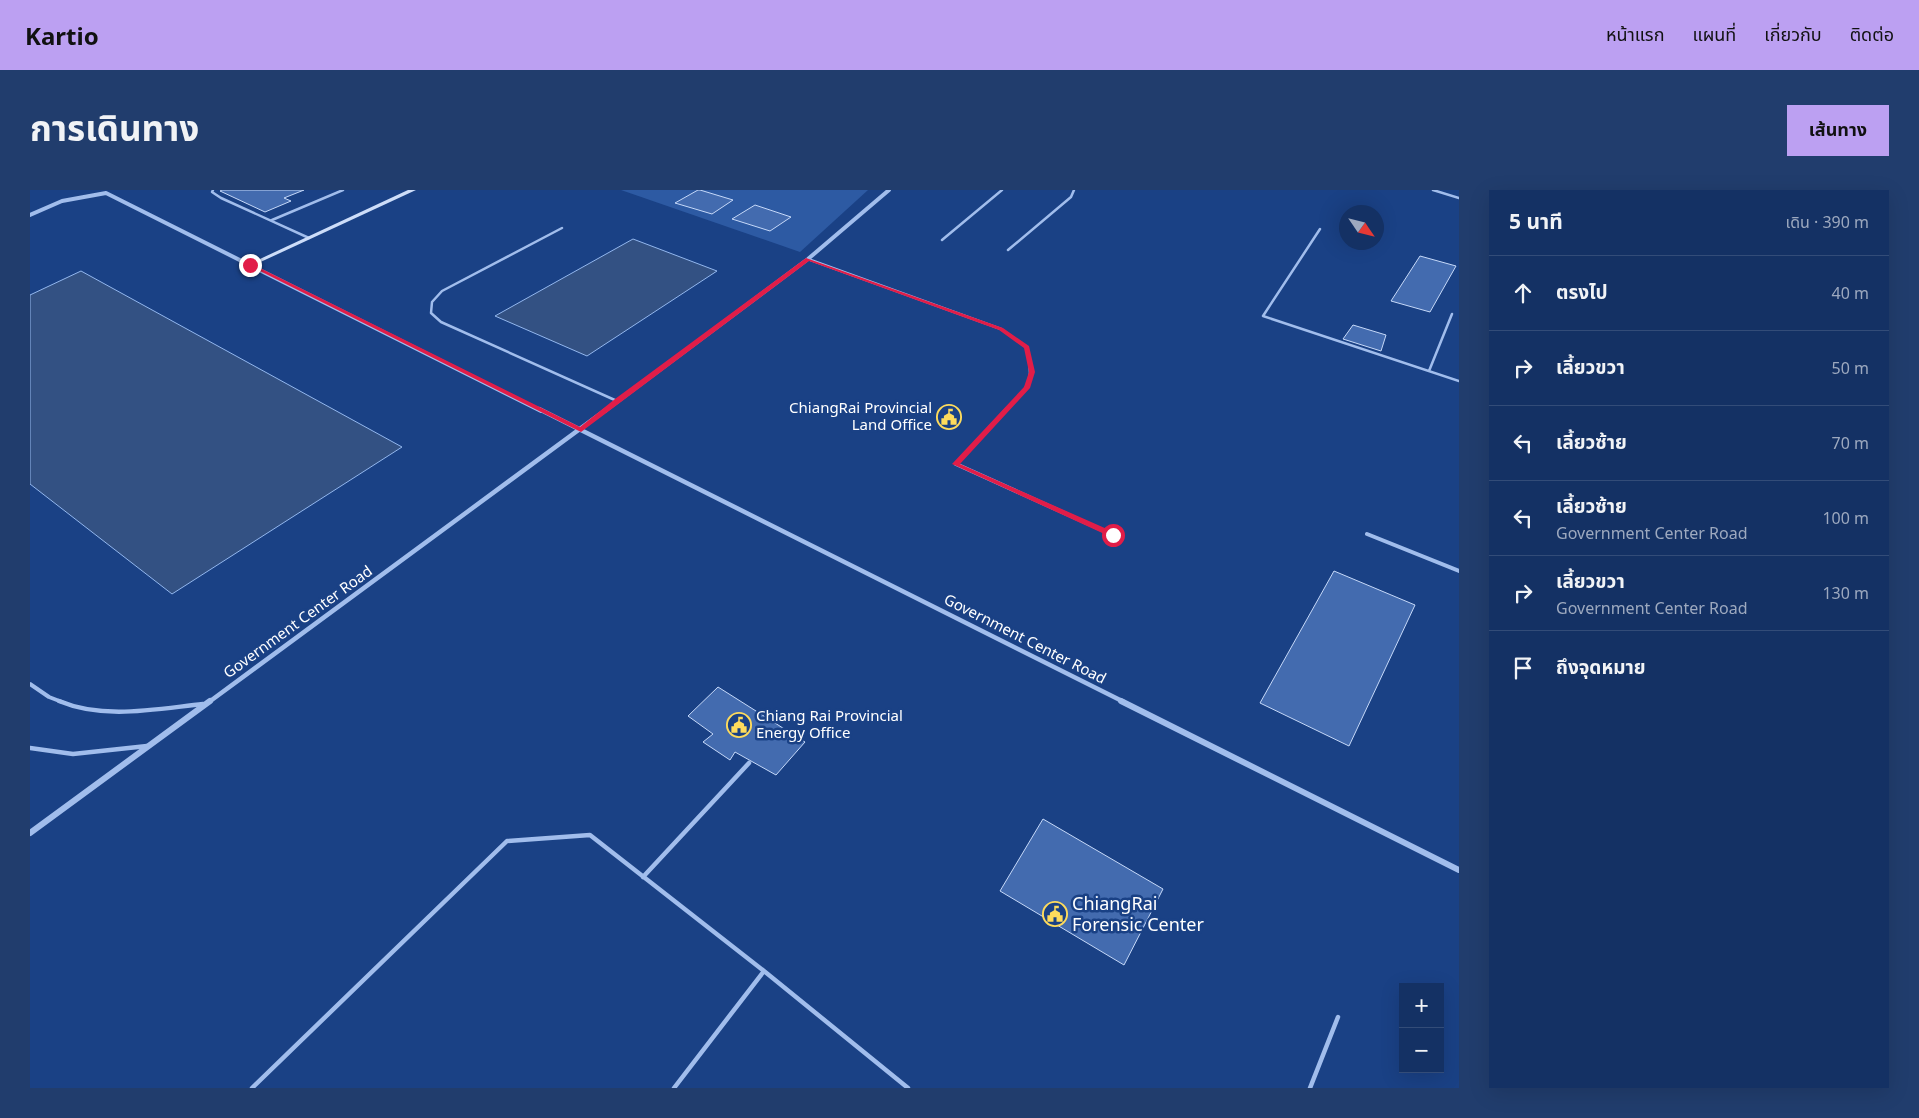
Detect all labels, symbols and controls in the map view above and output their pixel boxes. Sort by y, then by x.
text: Kartio [25,19,99,52]
text: หน้าแรก [1606,22,1664,46]
text: แผนที่ [1692,22,1736,46]
text: เกี่ยวกับ [1764,22,1822,46]
text: ติดต่อ [1850,22,1894,46]
text: การเดินทาง [30,104,199,151]
button: เส้นทาง [1787,105,1889,156]
north arrow [1339,205,1384,250]
text: 5 นาที [1509,207,1563,235]
text: เดิน · 390 m [1786,211,1869,233]
route end [239,254,262,277]
icon: ahead [1509,279,1537,307]
text: ตรงไป [1556,279,1608,305]
text: 40 m [1832,282,1869,304]
icon: right [1509,354,1537,382]
text: เลี้ยวขวา [1556,354,1625,380]
text: 50 m [1832,357,1869,379]
place label: ChiangRai Provincial Land Office [789,397,932,434]
public building icon: ChiangRai Provincial Land Office [936,404,962,430]
icon: left [1509,429,1537,457]
text: เลี้ยวซ้าย [1556,429,1627,455]
text: 70 m [1832,432,1869,454]
text: เลี้ยวซ้าย [1556,493,1627,519]
icon: left [1509,504,1537,532]
text: 100 m [1822,507,1869,529]
text: Government Center Road [1556,522,1748,544]
route start [1102,524,1125,547]
street label: Government Center Road [219,560,376,682]
text: เลี้ยวขวา [1556,568,1625,594]
icon: right [1509,579,1537,607]
text: 130 m [1822,582,1869,604]
street label: Government Center Road [941,588,1110,688]
text: Government Center Road [1556,597,1748,619]
icon: arrive [1509,654,1537,682]
text: ถึงจุดหมาย [1556,654,1646,680]
place label: Chiang Rai Provincial Energy Office [756,705,903,742]
public building icon: Chiang Rai Provincial Energy Office [726,712,752,738]
place label: ChiangRai Forensic Center [1072,891,1204,936]
public building icon: ChiangRai Forensic Center [1042,901,1068,927]
map controls [1399,983,1444,1073]
button: + [1399,983,1444,1028]
button: − [1399,1028,1444,1073]

